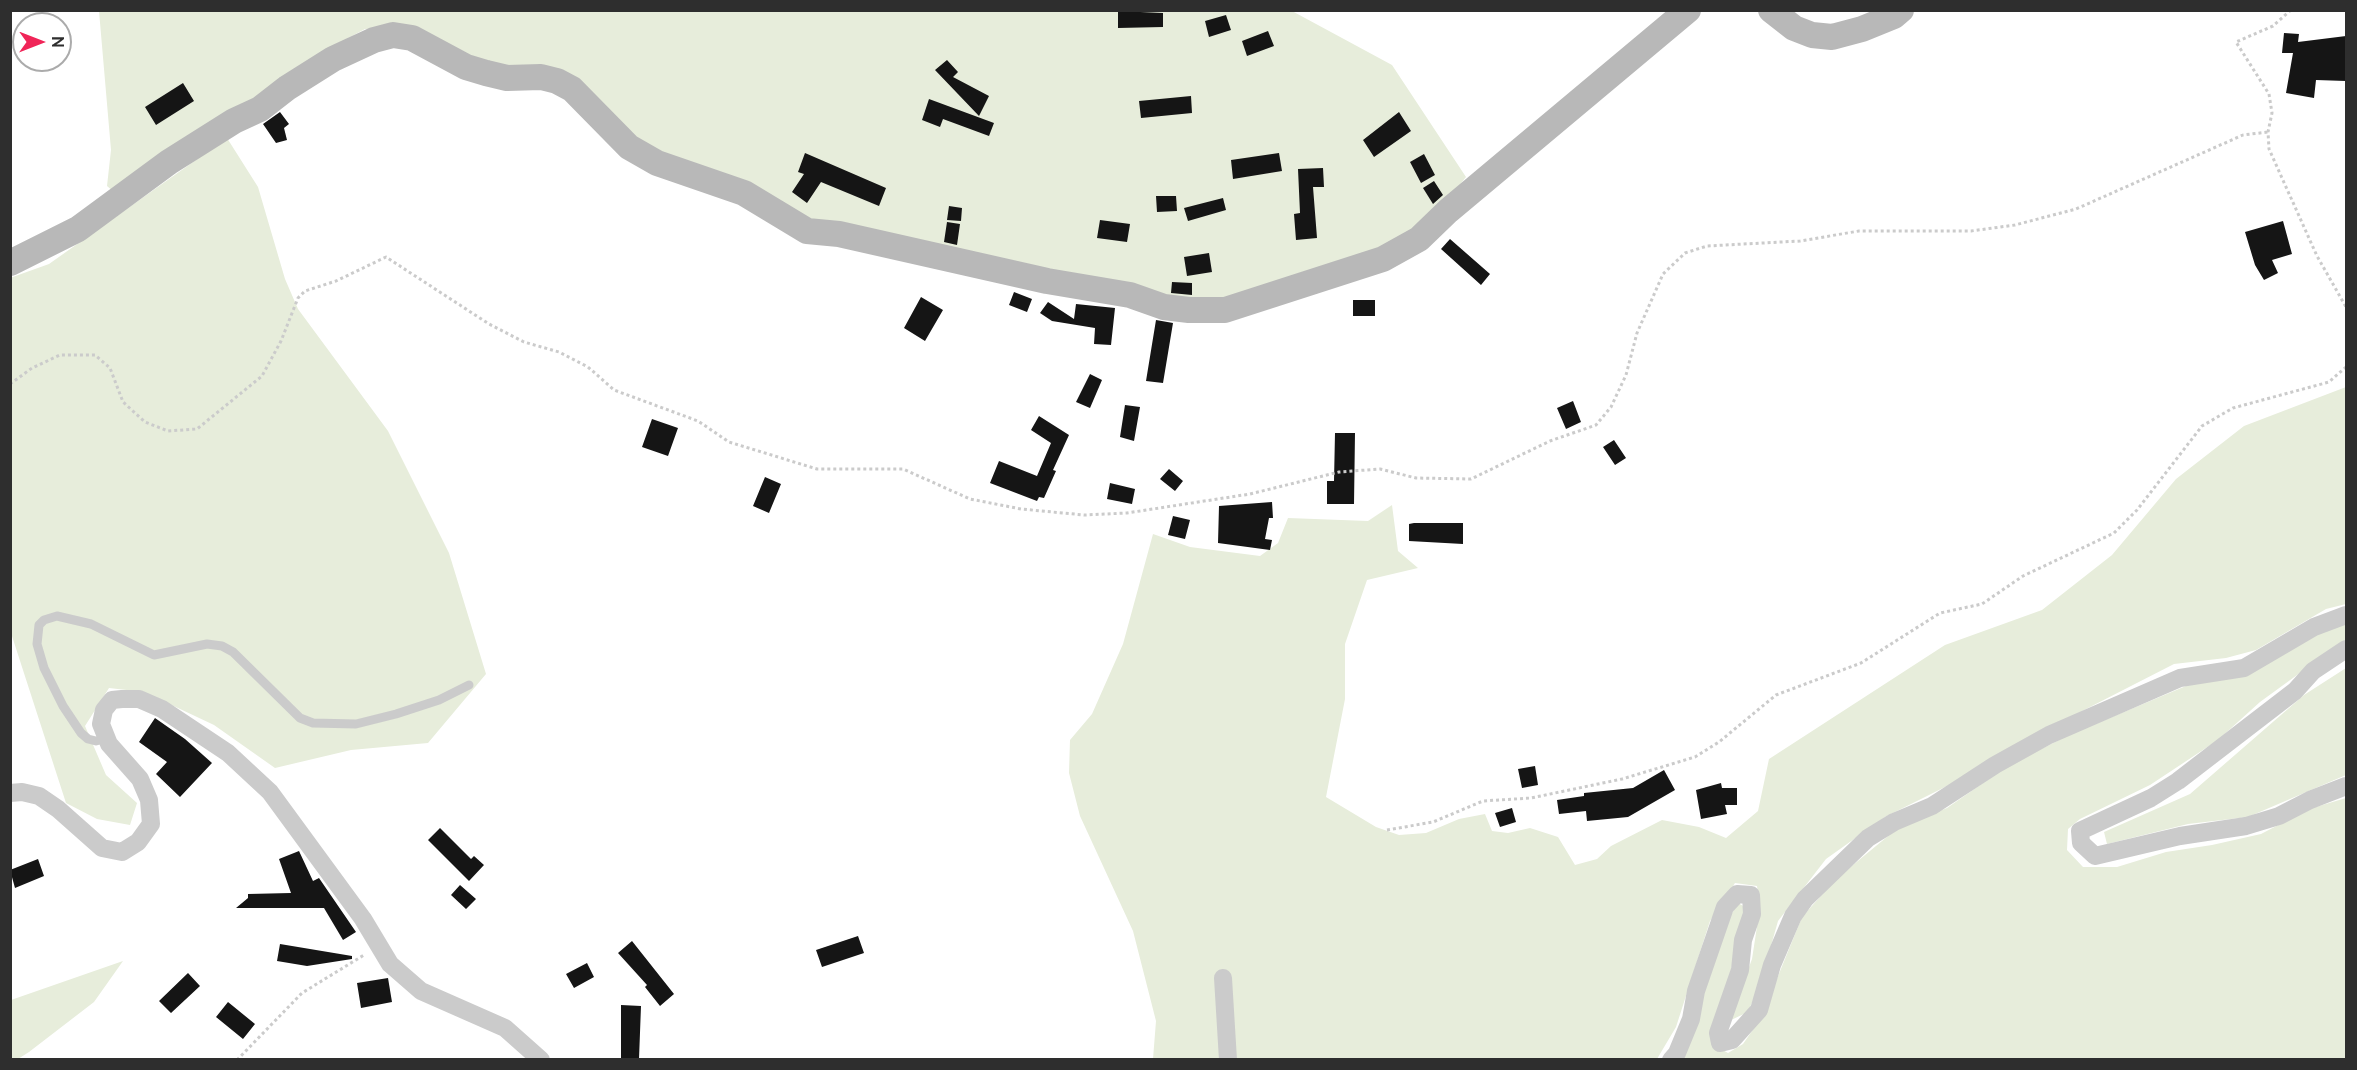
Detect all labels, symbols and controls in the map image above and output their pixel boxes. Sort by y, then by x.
north arrow [12,12,72,72]
text: N [49,36,67,48]

